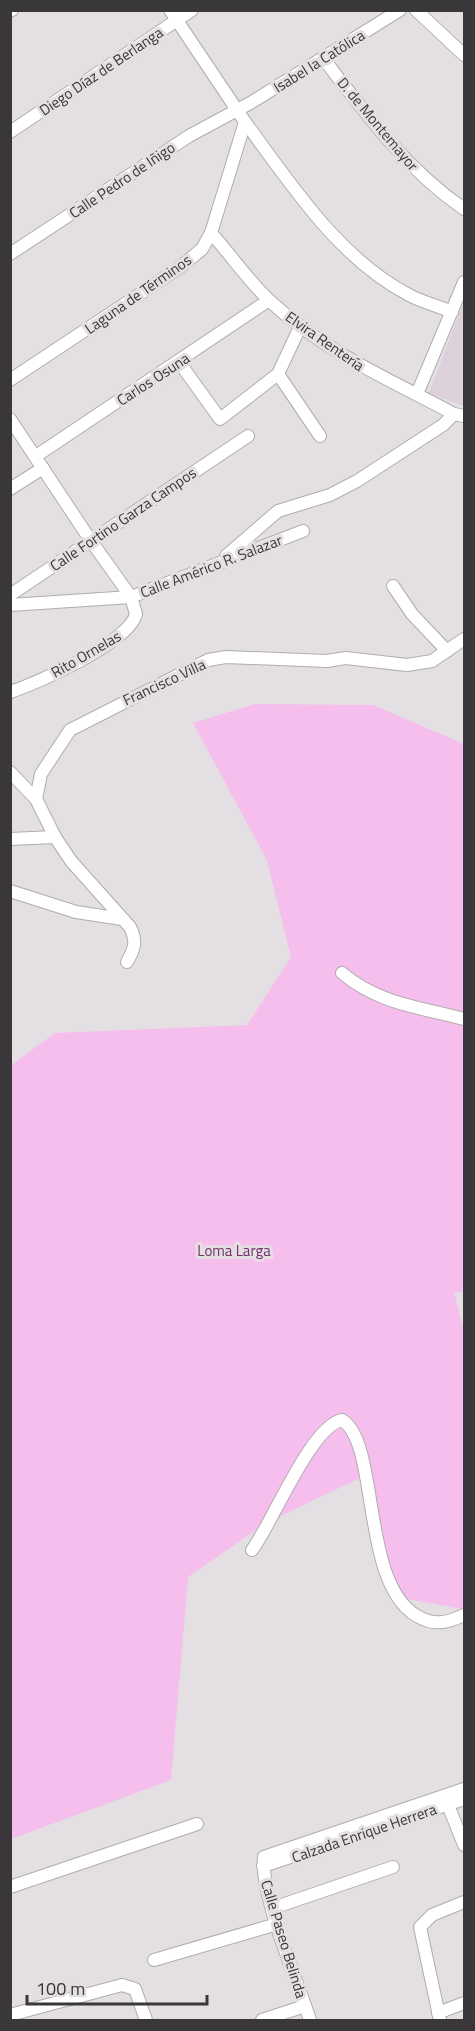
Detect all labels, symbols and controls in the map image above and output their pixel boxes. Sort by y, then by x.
street label: Diego Díaz de Berlanga [34,21,168,121]
street label: Isabel la Católica [269,23,370,98]
street label: D. de Montemayor [332,72,424,176]
street label: Calle Pedro de Iñigo [64,136,180,224]
street label: Laguna de Términos [80,248,196,340]
street label: Elvira Rentería [281,305,370,377]
street label: Carlos Osuna [112,347,194,411]
street label: Calle Fortino Garza Campos [45,461,201,577]
street label: Calle Américo R. Salazar [137,528,285,604]
street label: Rito Ornelas [47,625,125,683]
street label: Francisco Villa [119,653,210,711]
park label: Loma Larga [197,1239,271,1262]
street label: Calzada Enrique Herrera [288,1797,440,1869]
street label: Calle Paseo Belinda [255,1877,313,2001]
scale bar [27,1968,207,2006]
text: 100 m [36,1975,85,2002]

